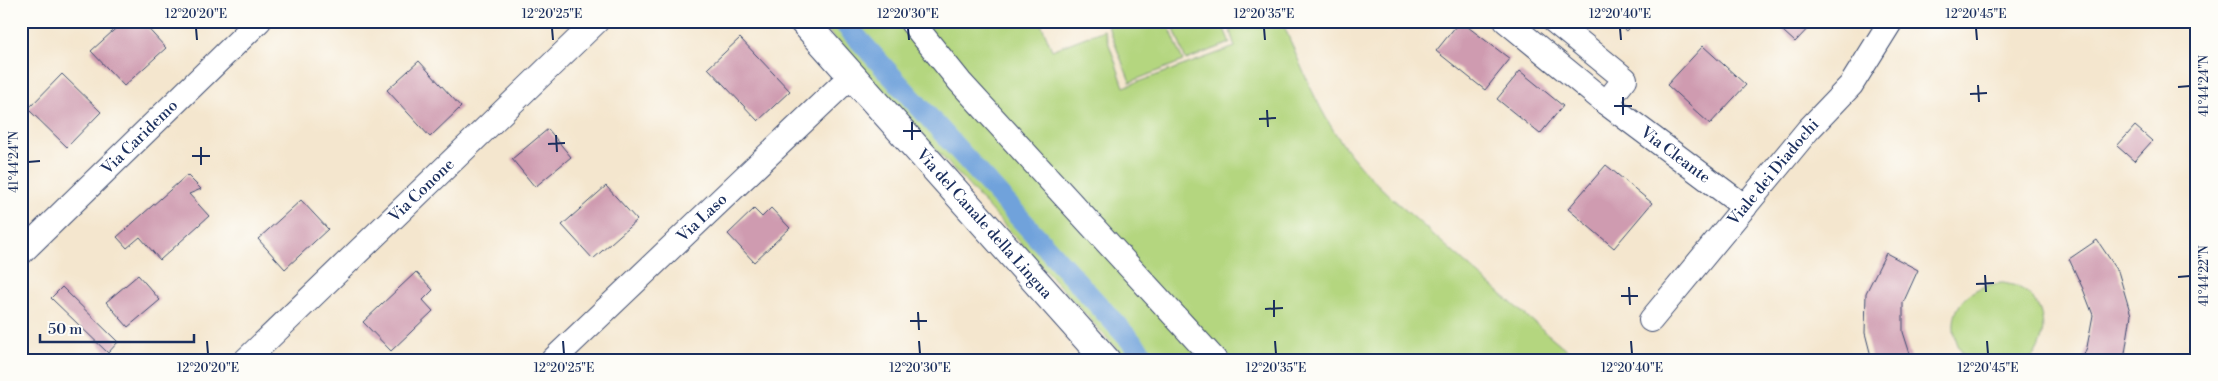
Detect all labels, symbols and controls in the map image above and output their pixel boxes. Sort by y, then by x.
text: 12°20'20"E [165,7,227,22]
text: 12°20'25"E [522,7,582,22]
text: 12°20'30"E [877,7,939,22]
text: 12°20'35"E [1234,7,1294,22]
text: 12°20'40"E [1589,7,1651,22]
text: 12°20'45"E [1946,7,2006,22]
text: 41°44'24"N [2197,55,2212,117]
street label: Via Caridemo [97,95,182,180]
street label: Viale dei Diadochi [1723,115,1823,230]
street label: Via Cleante [1636,122,1714,188]
text: 41°44'24"N [7,131,22,193]
street label: Via del Canale della Lingua [911,144,1057,304]
street label: Via Conone [384,154,458,227]
street label: Via Laso [672,189,731,247]
text: 41°44'22"N [2197,245,2212,307]
scale bar [40,311,194,343]
text: 50 m [48,320,82,339]
text: 12°20'20"E [177,361,239,376]
text: 12°20'25"E [534,361,594,376]
text: 12°20'30"E [889,361,951,376]
text: 12°20'35"E [1246,361,1306,376]
text: 12°20'40"E [1601,361,1663,376]
text: 12°20'45"E [1958,361,2018,376]

